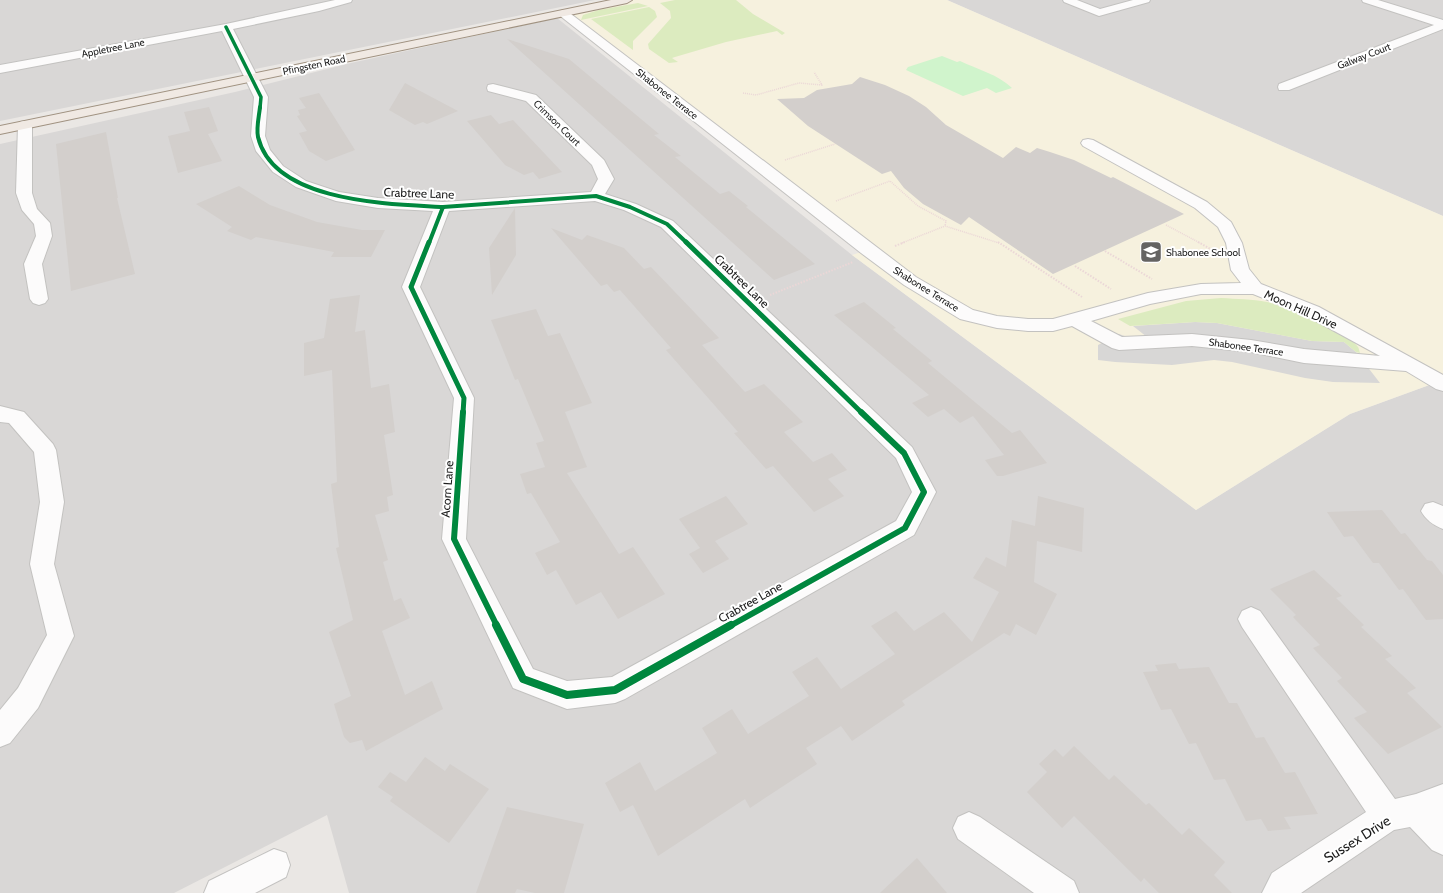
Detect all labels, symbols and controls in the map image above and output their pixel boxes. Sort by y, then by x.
street label: Appletree Lane [80,35,146,61]
street label: Galway Court [1335,40,1393,72]
street label: Pfingsten Road [281,52,347,78]
street label: Shabonee Terrace [633,66,701,122]
street label: Crimson Court [531,97,584,149]
street label: Crabtree Lane [383,184,455,202]
school or university icon: Shabonee School [1138,239,1164,265]
place label: Shabonee School [1166,246,1241,259]
street label: Crabtree Lane [711,251,773,311]
street label: Shabonee Terrace [891,263,961,315]
street label: Moon Hill Drive [1262,286,1340,332]
street label: Shabonee Terrace [1208,335,1284,359]
street label: Acorn Lane [438,460,456,518]
street label: Crabtree Lane [715,578,785,626]
street label: Sussex Drive [1320,811,1394,867]

